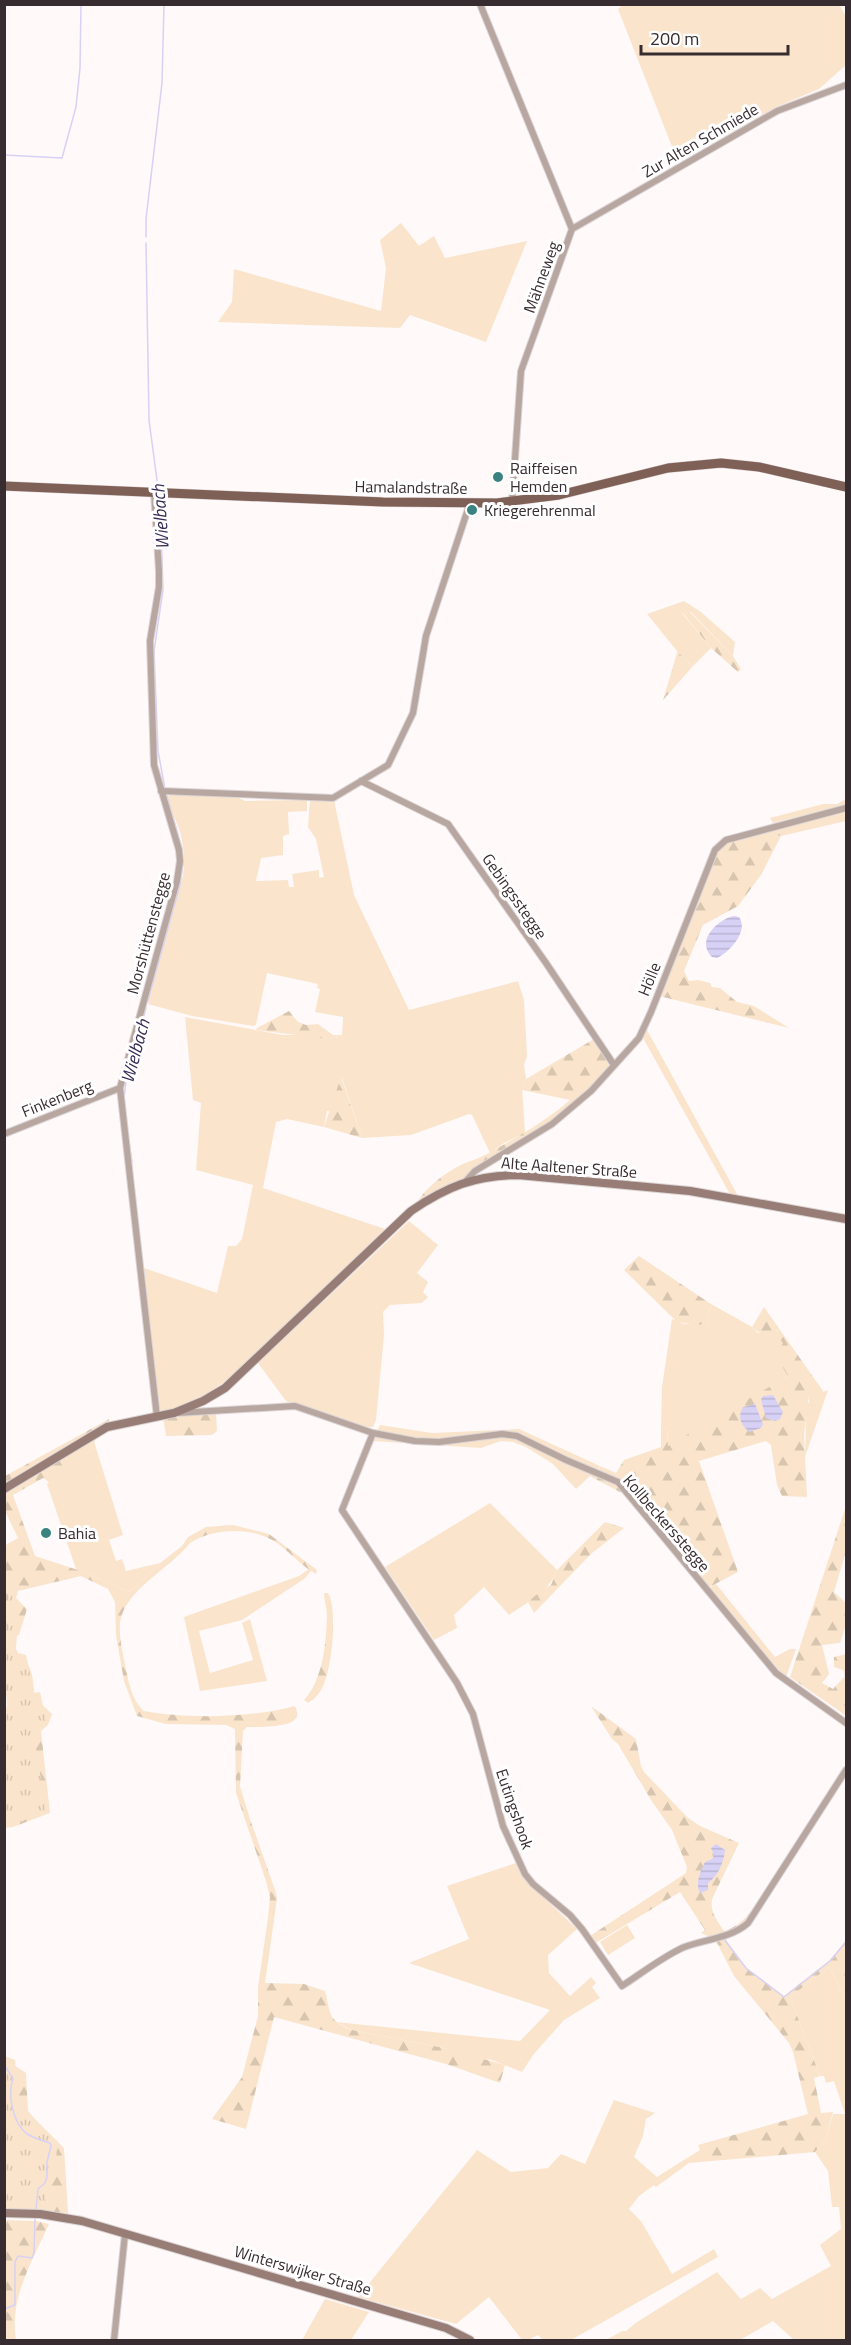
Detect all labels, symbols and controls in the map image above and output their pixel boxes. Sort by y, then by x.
scale bar [641,18,788,56]
text: 200 m [650,25,699,52]
street label: Zur Alten Schmiede [637,97,763,183]
street label: Mähneweg [517,238,565,316]
place label: Raiffeisen Hemden [510,456,578,498]
marker: Raiffeisen Hemden [491,470,505,484]
street label: Hamalandstraße [354,474,468,500]
water label: Wielbach [144,483,176,550]
place label: Kriegerehrenmal [484,498,596,522]
marker: Kriegerehrenmal [465,503,479,517]
street label: Gebingsstegge [477,848,553,944]
street label: Morshüttenstegge [120,869,176,997]
street label: Hölle [631,958,667,1000]
water label: Wielbach [114,1015,157,1086]
street label: Finkenberg [18,1073,96,1123]
street label: Alte Aaltener Straße [500,1150,638,1184]
street label: Kollbeckersstegge [618,1469,716,1577]
place label: Bahia [58,1521,96,1545]
marker: Bahia [39,1526,53,1540]
street label: Eutingshook [490,1765,540,1853]
street label: Winterswijker Straße [232,2239,374,2301]

